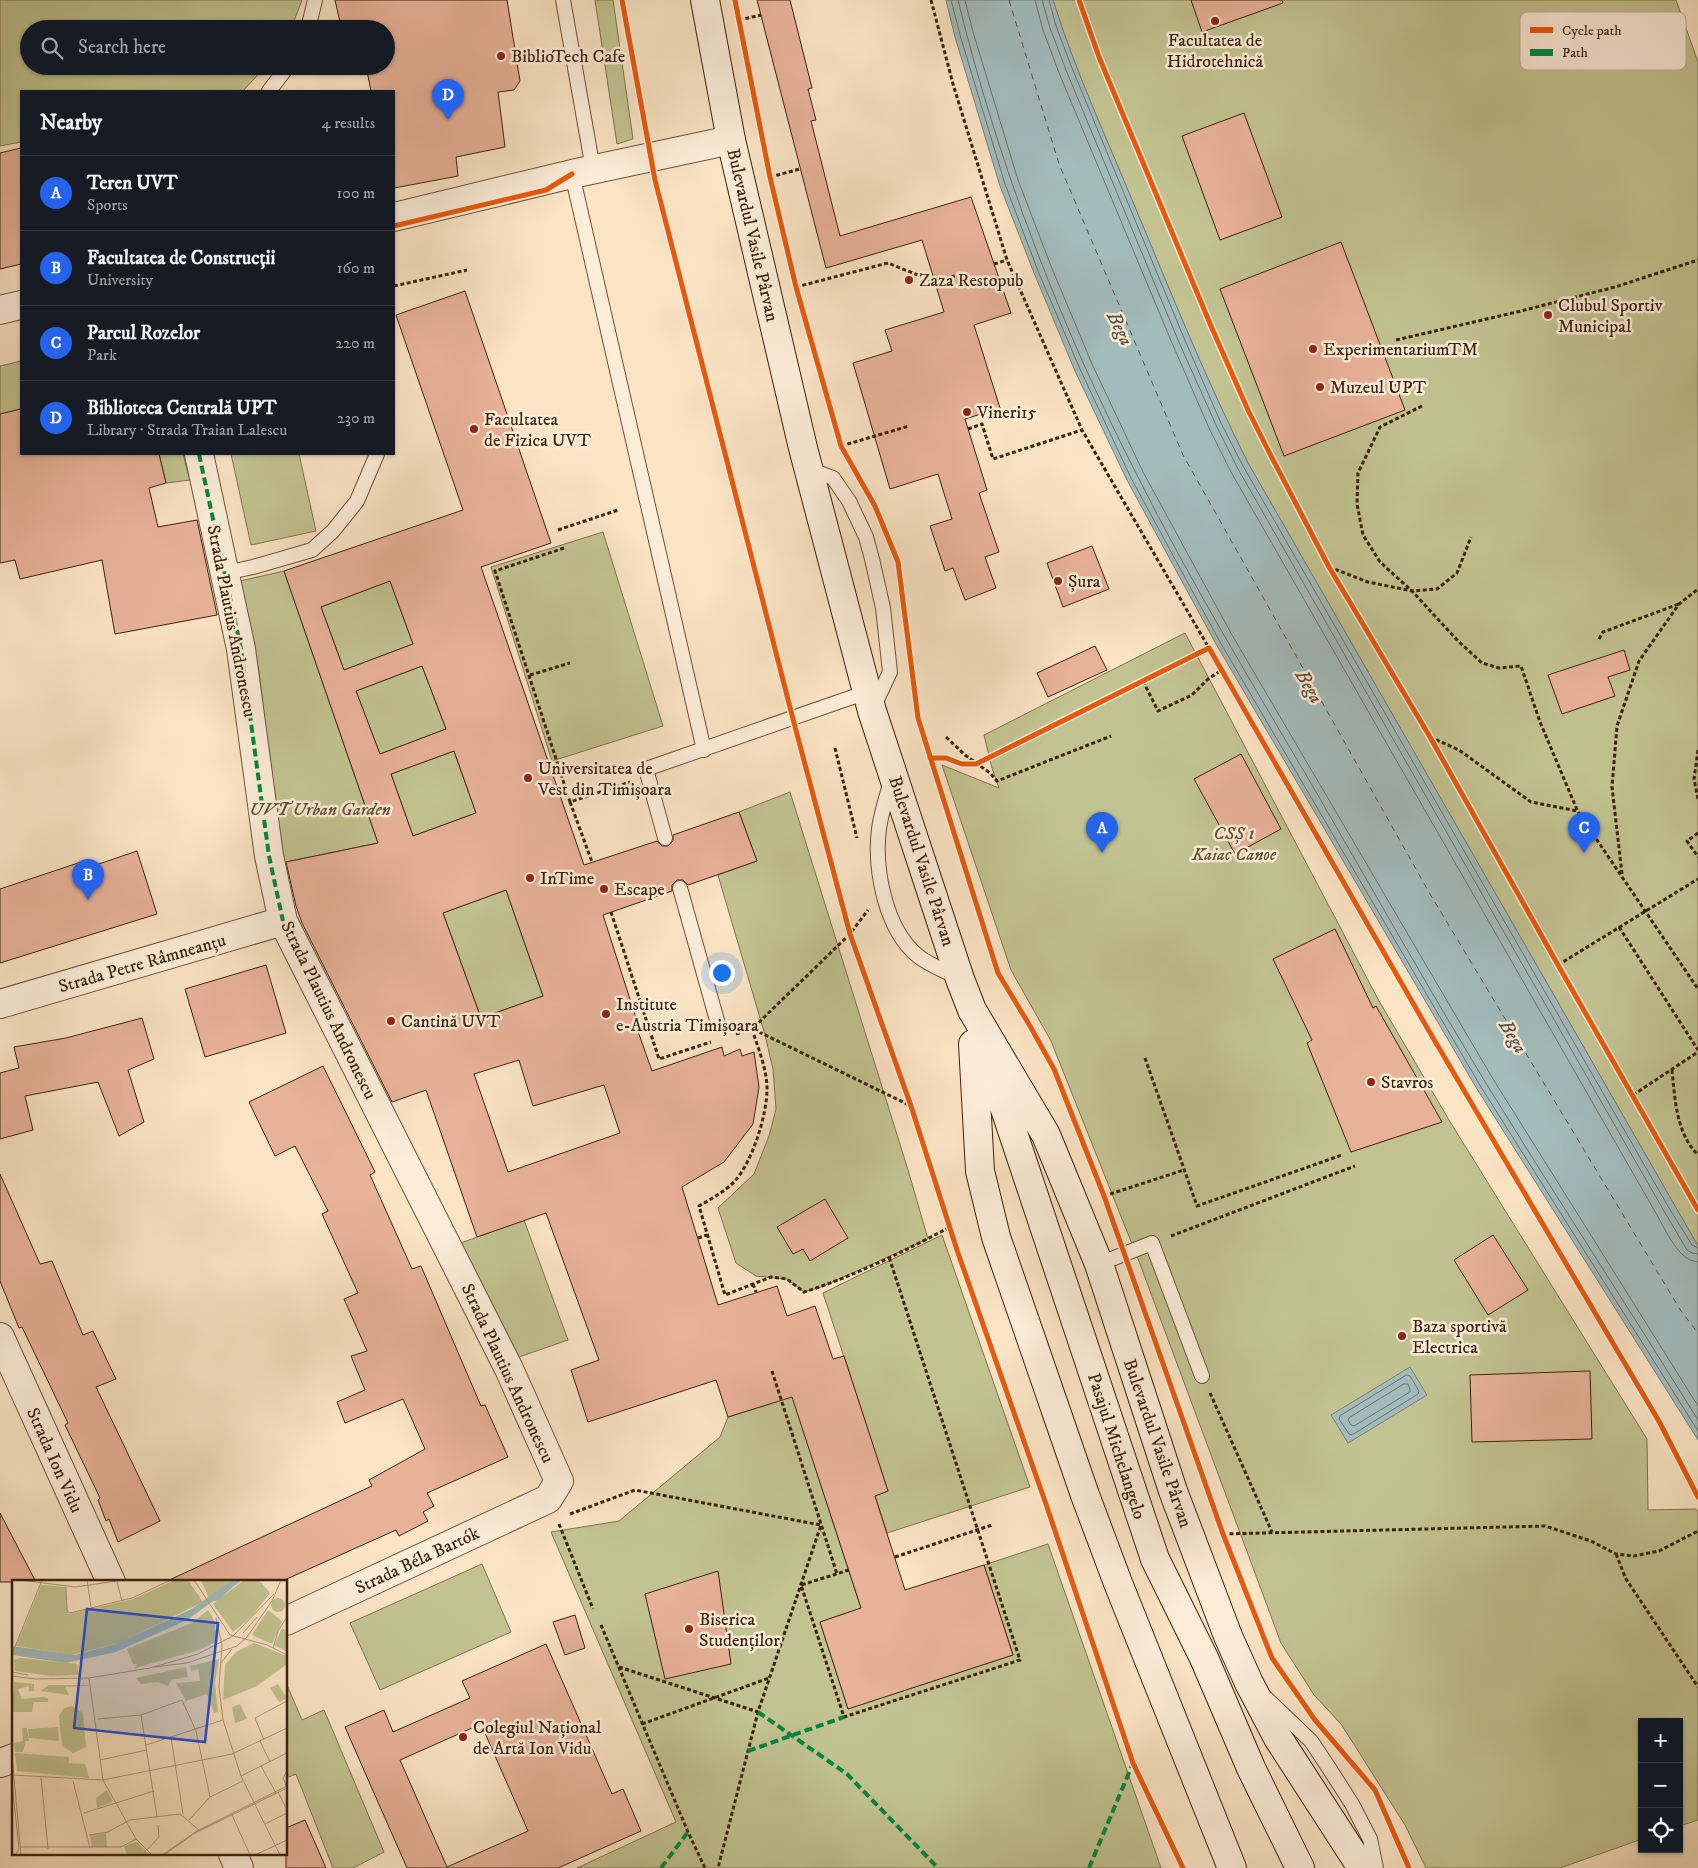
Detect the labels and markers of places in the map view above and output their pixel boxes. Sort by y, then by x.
marker: Facultatea de Hidrotehnică [1209,15,1221,27]
place label: Facultatea de Hidrotehnică [1167,30,1263,73]
place label: BiblioTech Cafe [511,46,625,68]
marker: BiblioTech Cafe [495,50,507,62]
pin: D [432,79,464,120]
place label: Zaza Restopub [919,270,1024,292]
marker: Zaza Restopub [903,274,915,286]
place label: Clubul Sportiv Municipal [1558,295,1663,338]
marker: Clubul Sportiv Municipal [1542,309,1554,321]
place label: ExperimentariumTM [1323,339,1478,361]
marker: ExperimentariumTM [1307,343,1319,355]
place label: Muzeul UPT [1330,377,1427,399]
marker: Muzeul UPT [1314,381,1326,393]
place label: Vineri15 [976,402,1037,424]
marker: Vineri15 [961,406,973,418]
place label: Facultatea de Fizica UVT [484,409,591,452]
marker: Facultatea de Fizica UVT [468,423,480,435]
place label: Șura [1068,571,1101,593]
marker: Șura [1052,575,1064,587]
place label: Universitatea de Vest din Timișoara [537,758,672,801]
marker: Universitatea de Vest din Timișoara [522,772,534,784]
pin: A [1086,812,1118,853]
pin: C [1568,812,1600,853]
pin: B [72,859,104,900]
place label: InTime [540,868,594,890]
marker: InTime [524,872,536,884]
place label: Escape [614,879,665,901]
marker: Escape [598,883,610,895]
place label: Institute e-Austria Timișoara [616,994,759,1037]
marker: Institute e-Austria Timișoara [600,1008,612,1020]
place label: Cantină UVT [401,1011,501,1033]
marker: Cantină UVT [385,1015,397,1027]
place label: Stavros [1381,1072,1433,1094]
marker: Stavros [1365,1076,1377,1088]
place label: Baza sportivă Electrica [1412,1316,1507,1359]
marker: Baza sportivă Electrica [1396,1330,1408,1342]
place label: Biserica Studenților [699,1609,780,1652]
marker: Biserica Studenților [683,1623,695,1635]
place label: Colegiul Național de Artă Ion Vidu [473,1717,602,1760]
marker: Colegiul Național de Artă Ion Vidu [457,1731,469,1743]

